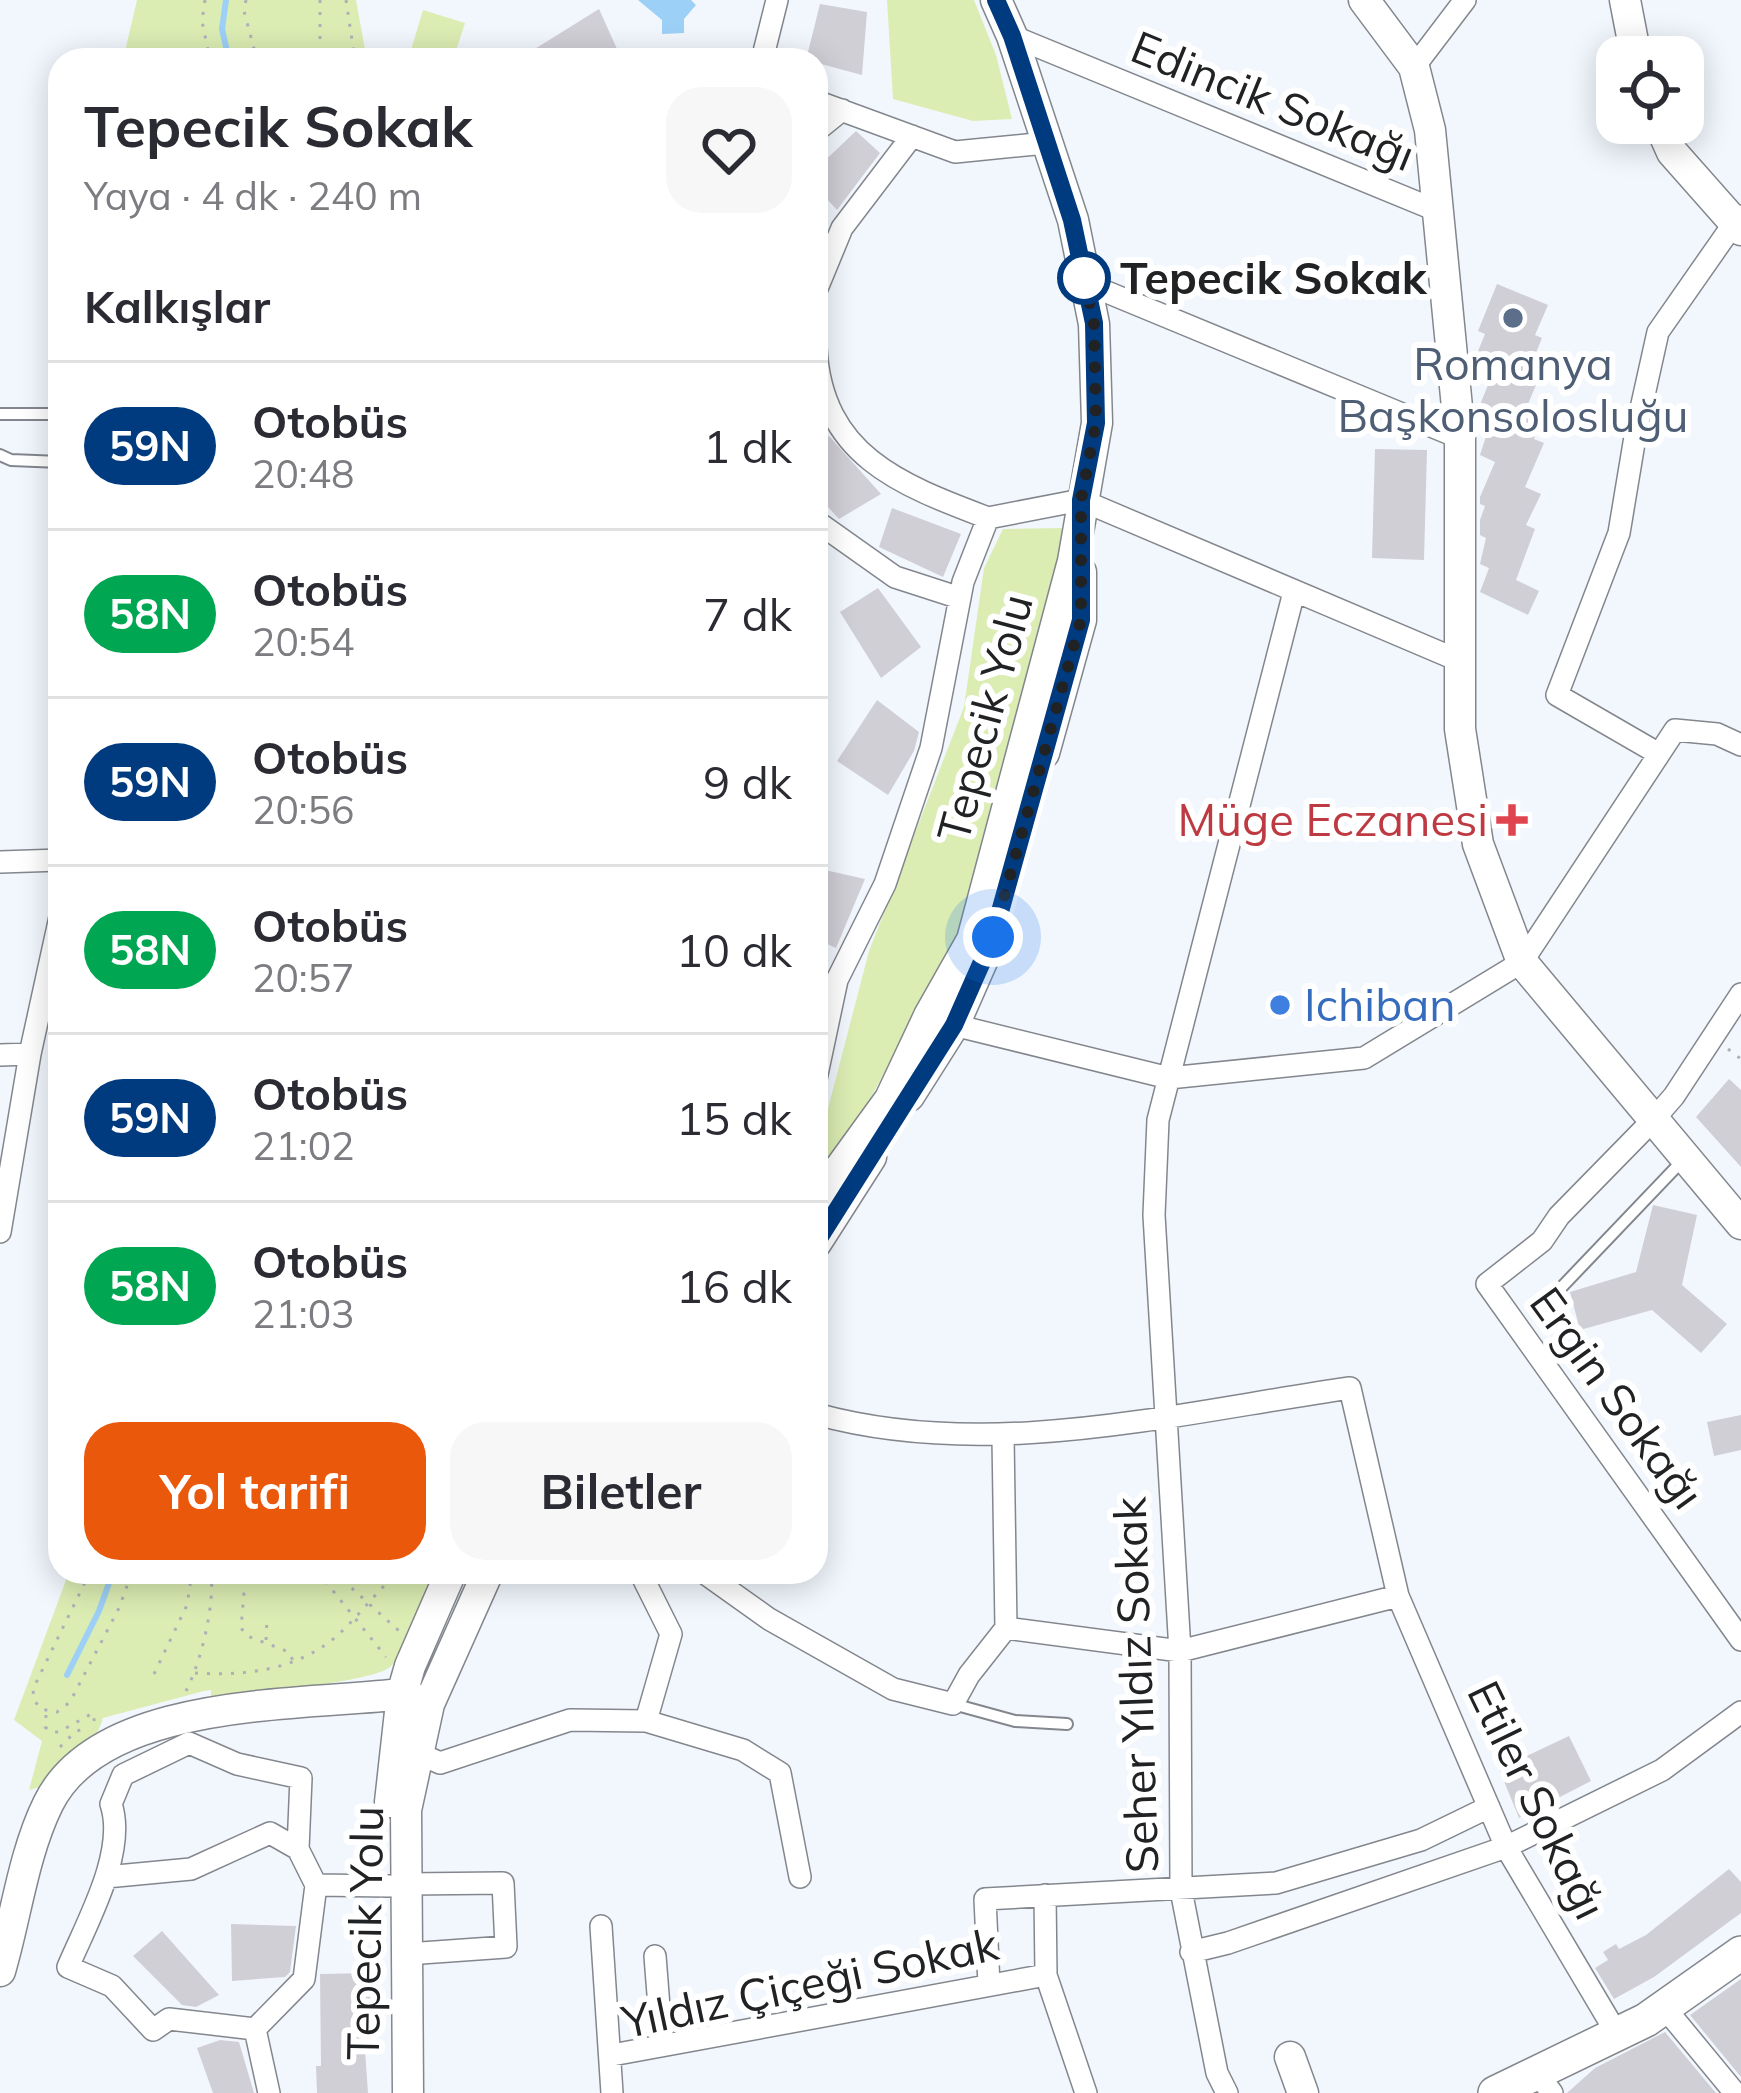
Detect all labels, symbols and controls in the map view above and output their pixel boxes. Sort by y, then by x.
street label: Edincik Sokağı [1124,18,1423,182]
map controls [1596,36,1704,144]
button: locate [1596,36,1704,144]
button: heart [666,87,792,213]
text: Tepecik Sokak [84,90,472,161]
text: Yaya · 4 dk · 240 m [84,171,422,220]
place label: Tepecik Sokak [1120,249,1428,305]
marker: Tepecik Sokak [1059,253,1109,303]
text: Kalkışlar [84,278,270,334]
marker: Romanya Başkonsolosluğu [1500,305,1526,331]
place label: Romanya Başkonsolosluğu [1337,335,1689,443]
text: Otobüs [252,393,408,449]
text: 1 dk [703,418,792,474]
text: 59N [109,419,191,472]
text: 20:48 [252,449,355,498]
text: Otobüs [252,561,408,617]
text: 7 dk [703,586,792,642]
text: 58N [109,587,191,640]
street label: Tepecik Yolu [924,588,1044,848]
text: 20:54 [252,617,355,666]
text: Otobüs [252,729,408,785]
text: 9 dk [703,754,792,810]
text: 59N [109,755,191,808]
text: 20:56 [252,785,355,834]
place label: Müge Eczanesi [1178,791,1488,847]
marker: Müge Eczanesi [1499,807,1525,833]
text: Otobüs [252,897,408,953]
your location [963,907,1023,967]
text: 10 dk [676,922,792,978]
text: 58N [109,923,191,976]
text: 20:57 [252,953,355,1002]
place label: Ichiban [1304,976,1456,1032]
marker: Ichiban [1267,992,1293,1018]
text: Otobüs [252,1065,408,1121]
text: 15 dk [676,1090,792,1146]
text: 59N [109,1091,191,1144]
text: 21:02 [252,1121,355,1170]
text: Otobüs [252,1233,408,1289]
text: 16 dk [676,1258,792,1314]
text: 58N [109,1259,191,1312]
street label: Ergin Sokağı [1519,1276,1717,1519]
text: 21:03 [252,1289,355,1338]
button: Yol tarifi [84,1422,426,1560]
button: Biletler [450,1422,792,1560]
street label: Seher Yıldız Sokak [1100,1495,1170,1874]
street label: Etiler Sokağı [1456,1671,1620,1928]
street label: Tepecik Yolu [334,1806,394,2060]
street label: Yıldız Çiçeği Sokak [616,1915,1003,2049]

